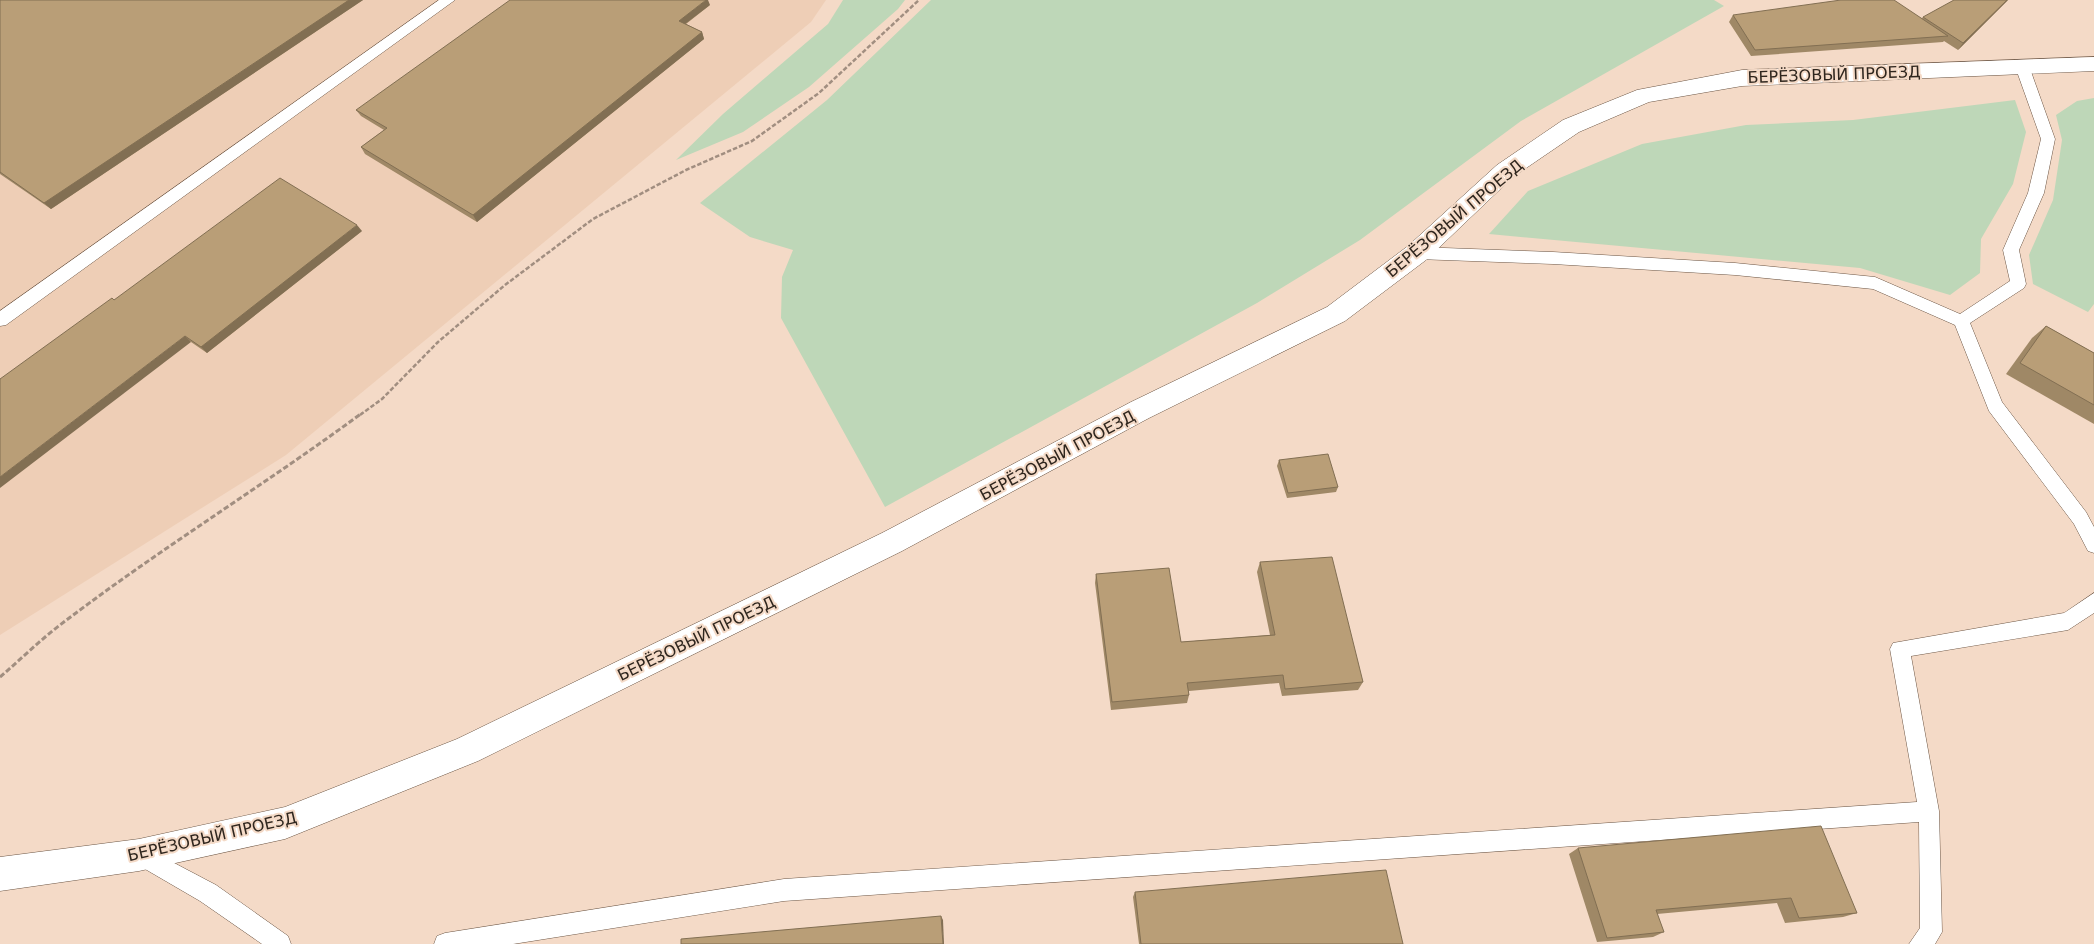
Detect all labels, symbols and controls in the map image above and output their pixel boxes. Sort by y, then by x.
street label: БЕРЁЗОВЫЙ ПРОЕЗД [1747,62,1921,87]
street label: БЕРЁЗОВЫЙ ПРОЕЗД [1382,156,1527,281]
street label: БЕРЁЗОВЫЙ ПРОЕЗД [976,406,1138,504]
street label: БЕРЁЗОВЫЙ ПРОЕЗД [614,592,778,685]
street label: БЕРЁЗОВЫЙ ПРОЕЗД [126,808,299,865]

